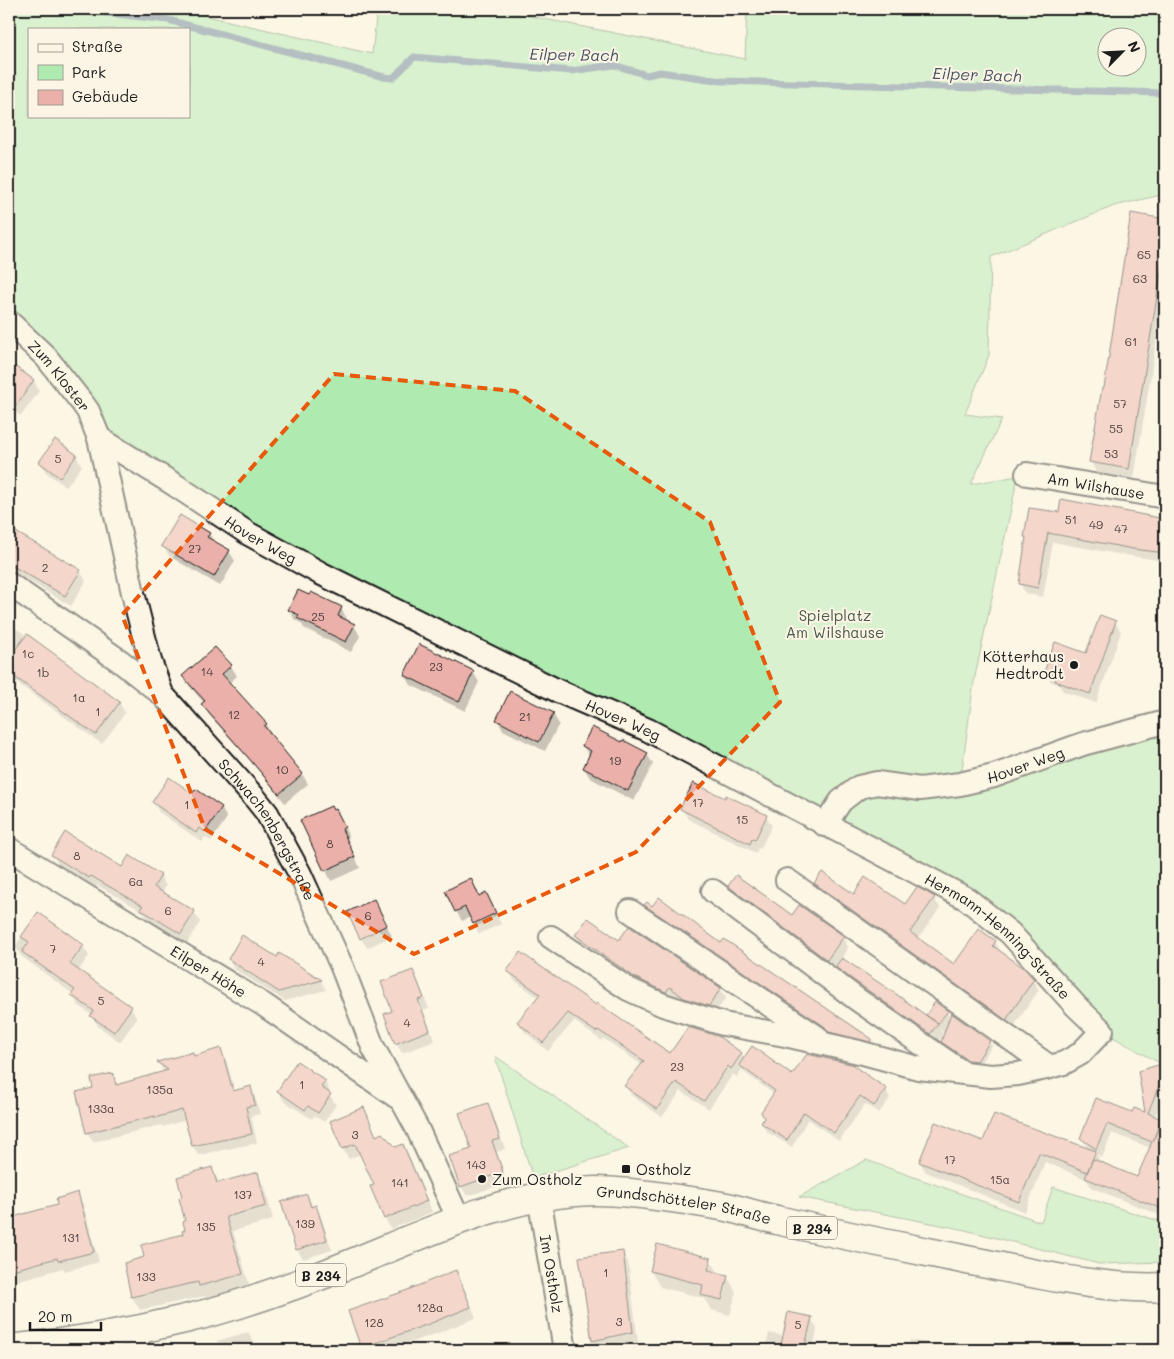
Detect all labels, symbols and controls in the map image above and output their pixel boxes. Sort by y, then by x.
legend [28,28,190,118]
north arrow [1096,28,1146,78]
text: Straße [72,36,123,56]
text: N [1123,38,1145,55]
water label: Eilper Bach [529,43,619,65]
text: Park [72,62,106,82]
water label: Eilper Bach [932,62,1022,86]
text: Gebäude [72,86,138,106]
house number: 65 [1137,246,1151,262]
house number: 63 [1133,270,1147,286]
house number: 61 [1125,333,1137,349]
street label: Zum Kloster [24,335,95,416]
house number: 57 [1113,395,1127,411]
house number: 55 [1109,420,1123,436]
house number: 53 [1104,445,1118,461]
house number: 5 [55,450,62,466]
street label: Am Wilshause [1046,468,1146,503]
street label: Hover Weg [221,511,301,568]
house number: 51 [1065,511,1077,527]
house number: 49 [1089,516,1103,532]
house number: 47 [1114,520,1128,536]
house number: 27 [188,540,202,556]
house number: 2 [42,559,48,575]
park label: Spielplatz Am Wilshause [786,605,884,642]
house number: 25 [311,608,325,624]
house number: 1c [22,645,34,661]
place label: Kötterhaus Hedtrodt [983,646,1064,683]
house number: 23 [429,658,443,674]
marker: Kötterhaus Hedtrodt [1068,659,1080,671]
house number: 14 [201,663,213,679]
house number: 1b [36,664,50,680]
house number: 1a [73,689,85,705]
street label: Hover Weg [583,694,665,745]
house number: 1 [95,703,101,719]
house number: 12 [228,706,240,722]
house number: 21 [519,708,531,724]
street label: Hover Weg [985,742,1067,787]
house number: 19 [609,752,621,768]
street label: Schwachenbergstraße [214,754,321,903]
house number: 10 [276,761,289,777]
house number: 17 [692,794,704,810]
house number: 1 [184,796,190,812]
house number: 15 [736,811,748,827]
house number: 8 [326,835,334,851]
house number: 8 [73,847,81,863]
street label: Hermann-Henning-Straße [921,868,1075,1003]
house number: 6a [129,873,143,889]
house number: 6 [164,902,172,918]
house number: 6 [364,907,372,923]
house number: 7 [50,940,57,956]
street label: Eilper Höhe [167,940,250,1002]
house number: 4 [257,953,265,969]
house number: 5 [98,992,105,1008]
house number: 4 [403,1014,411,1030]
house number: 23 [670,1058,684,1074]
house number: 1 [299,1076,305,1092]
house number: 135a [147,1081,173,1097]
house number: 133a [88,1100,114,1116]
house number: 3 [351,1126,359,1142]
house number: 17 [944,1151,956,1167]
house number: 143 [466,1156,486,1172]
place label: Ostholz [636,1159,691,1179]
marker: Ostholz [620,1163,632,1175]
place label: Zum Ostholz [492,1169,582,1189]
house number: 15a [990,1171,1010,1187]
marker: Zum Ostholz [476,1173,488,1185]
house number: 141 [391,1174,409,1190]
street label: Grundschötteler Straße [596,1181,773,1228]
house number: 137 [233,1186,253,1202]
house number: 139 [295,1215,315,1231]
road number: B 234 [787,1216,837,1240]
house number: 135 [196,1218,216,1234]
house number: 131 [62,1229,80,1245]
street label: Im Ostholz [536,1233,569,1314]
road number: B 234 [296,1264,346,1286]
house number: 1 [603,1264,609,1280]
house number: 133 [136,1268,156,1284]
scale bar [30,1299,101,1331]
house number: 128a [417,1299,443,1315]
text: 20 m [38,1306,72,1326]
house number: 3 [615,1313,623,1329]
house number: 128 [364,1314,384,1330]
house number: 5 [795,1316,802,1332]

